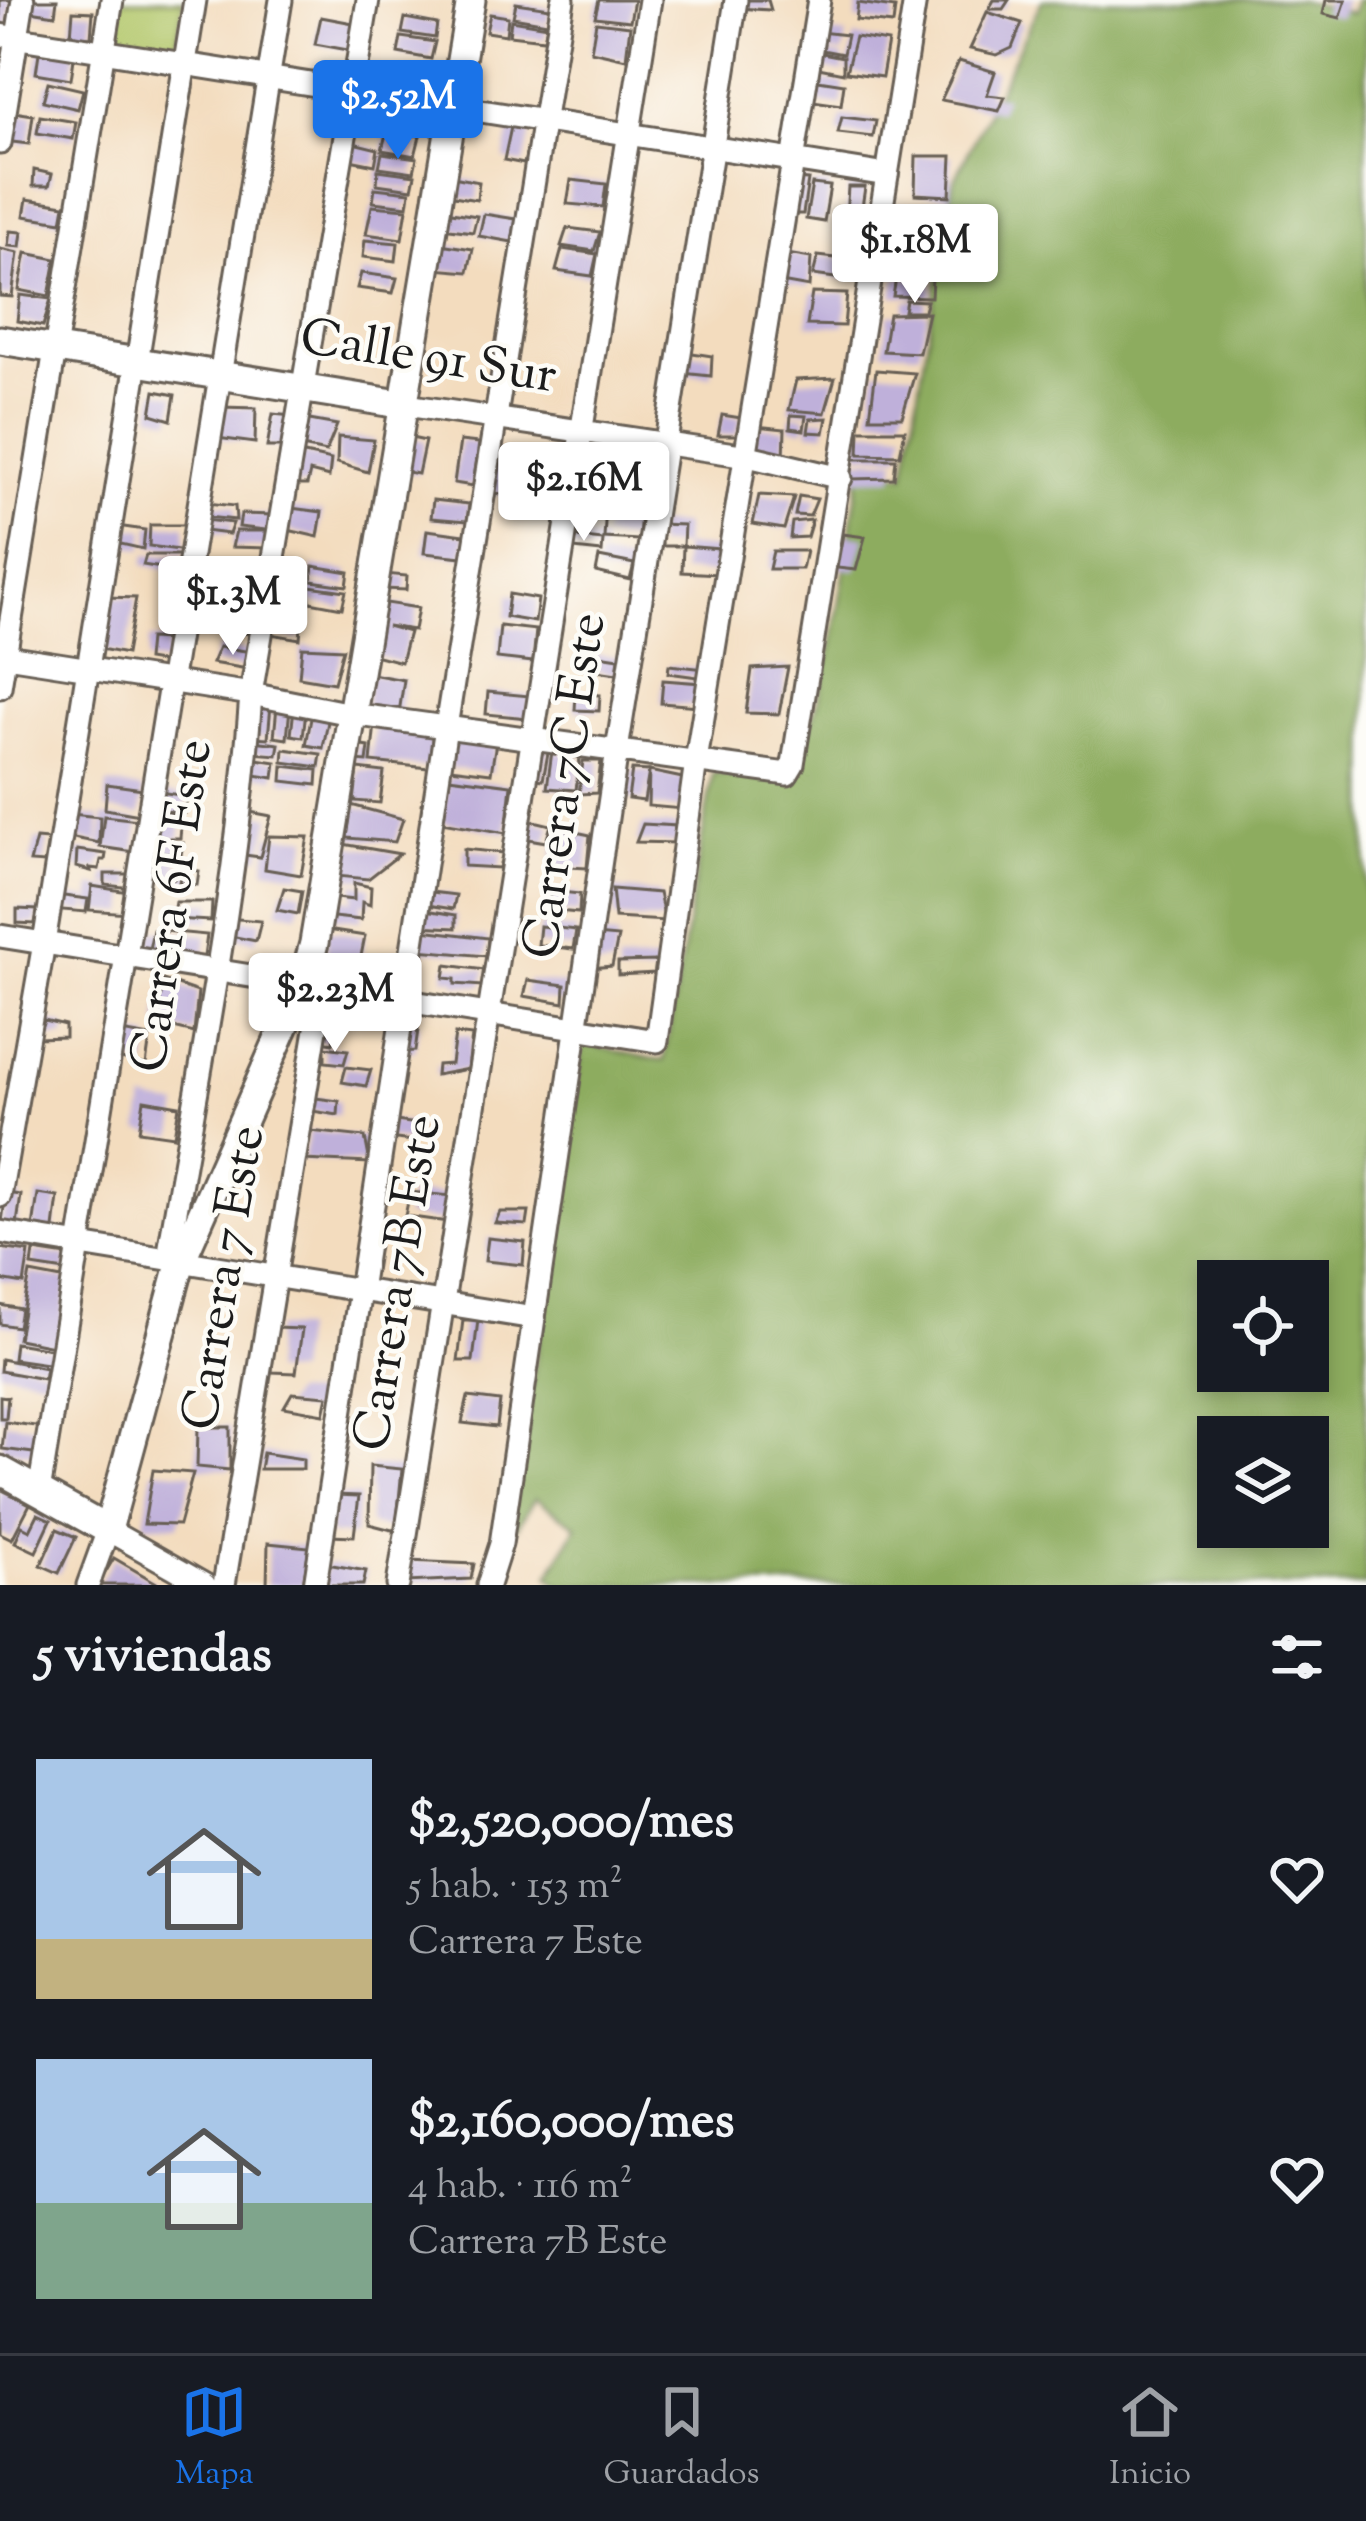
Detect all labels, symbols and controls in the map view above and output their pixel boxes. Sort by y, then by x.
pin: $2.52M [300,60,496,162]
text: $2.52M [340,71,456,127]
pin: $1.18M [817,204,1013,306]
text: $1.18M [859,215,971,271]
street label: Calle 91 Sur [295,303,561,415]
pin: $2.16M [486,442,682,544]
text: $2.16M [525,453,643,509]
pin: $1.3M [149,556,317,658]
text: $1.3M [185,567,281,623]
street label: Carrera 7C Este [507,608,627,964]
street label: Carrera 6F Este [115,735,233,1077]
pin: $2.23M [237,953,433,1055]
text: $2.23M [276,964,394,1020]
street label: Carrera 7B Este [337,1110,463,1456]
street label: Carrera 7 Este [166,1121,286,1435]
map controls [1197,1260,1329,1548]
button: locate [1197,1260,1329,1392]
button: layers [1197,1416,1329,1548]
text: 5 viviendas [36,1621,272,1694]
icon: filters [1264,1624,1330,1690]
text: $2,520,000/mes [408,1787,734,1860]
icon: home [132,1807,276,1951]
icon: heart [1264,1846,1330,1912]
text: 5 hab. · 153 m² [408,1860,623,1916]
text: Carrera 7 Este [408,1916,643,1972]
text: $2,160,000/mes [408,2087,734,2160]
icon: home [132,2107,276,2251]
icon: heart [1264,2146,1330,2212]
text: 4 hab. · 116 m² [408,2160,633,2216]
text: Carrera 7B Este [408,2216,667,2272]
tab: Mapa [175,2379,254,2499]
tab: Guardados [604,2379,759,2499]
tab: Inicio [1109,2379,1191,2499]

